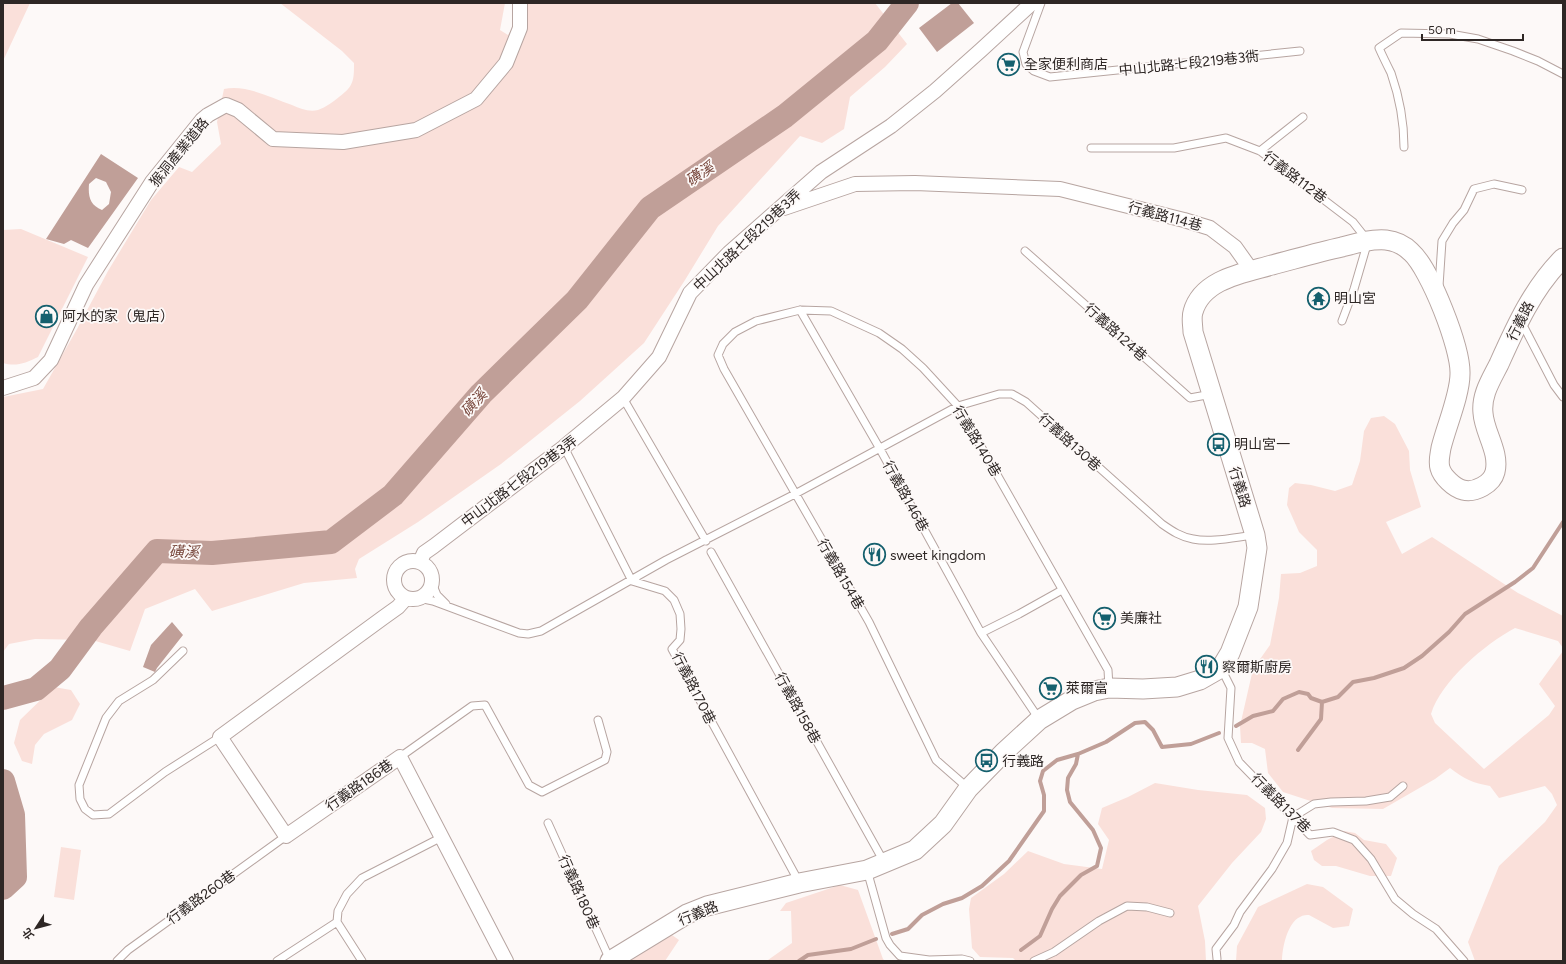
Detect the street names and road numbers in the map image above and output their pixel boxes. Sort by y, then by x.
street label: 中山北路七段219巷3衖 [1118,48,1260,79]
street label: 猴洞產業道路 [146,114,212,190]
street label: 行義路112巷 [1259,148,1330,207]
street label: 中山北路七段219巷3弄 [690,186,805,295]
street label: 行義路114巷 [1126,198,1204,235]
street label: 行義路 [1503,299,1538,344]
street label: 行義路124巷 [1081,300,1150,365]
street label: 行義路140巷 [949,403,1004,480]
street label: 行義路130巷 [1035,410,1104,475]
street label: 中山北路七段219巷3弄 [458,432,581,531]
street label: 行義路146巷 [879,458,932,535]
street label: 行義路 [1225,465,1254,510]
street label: 行義路154巷 [814,536,868,613]
street label: 行義路170巷 [668,649,719,727]
street label: 行義路158巷 [771,670,824,747]
street label: 行義路186巷 [322,756,396,815]
street label: 行義路137巷 [1247,770,1314,837]
street label: 行義路180巷 [555,852,602,932]
street label: 行義路260巷 [164,867,239,928]
street label: 行義路 [676,898,721,929]

